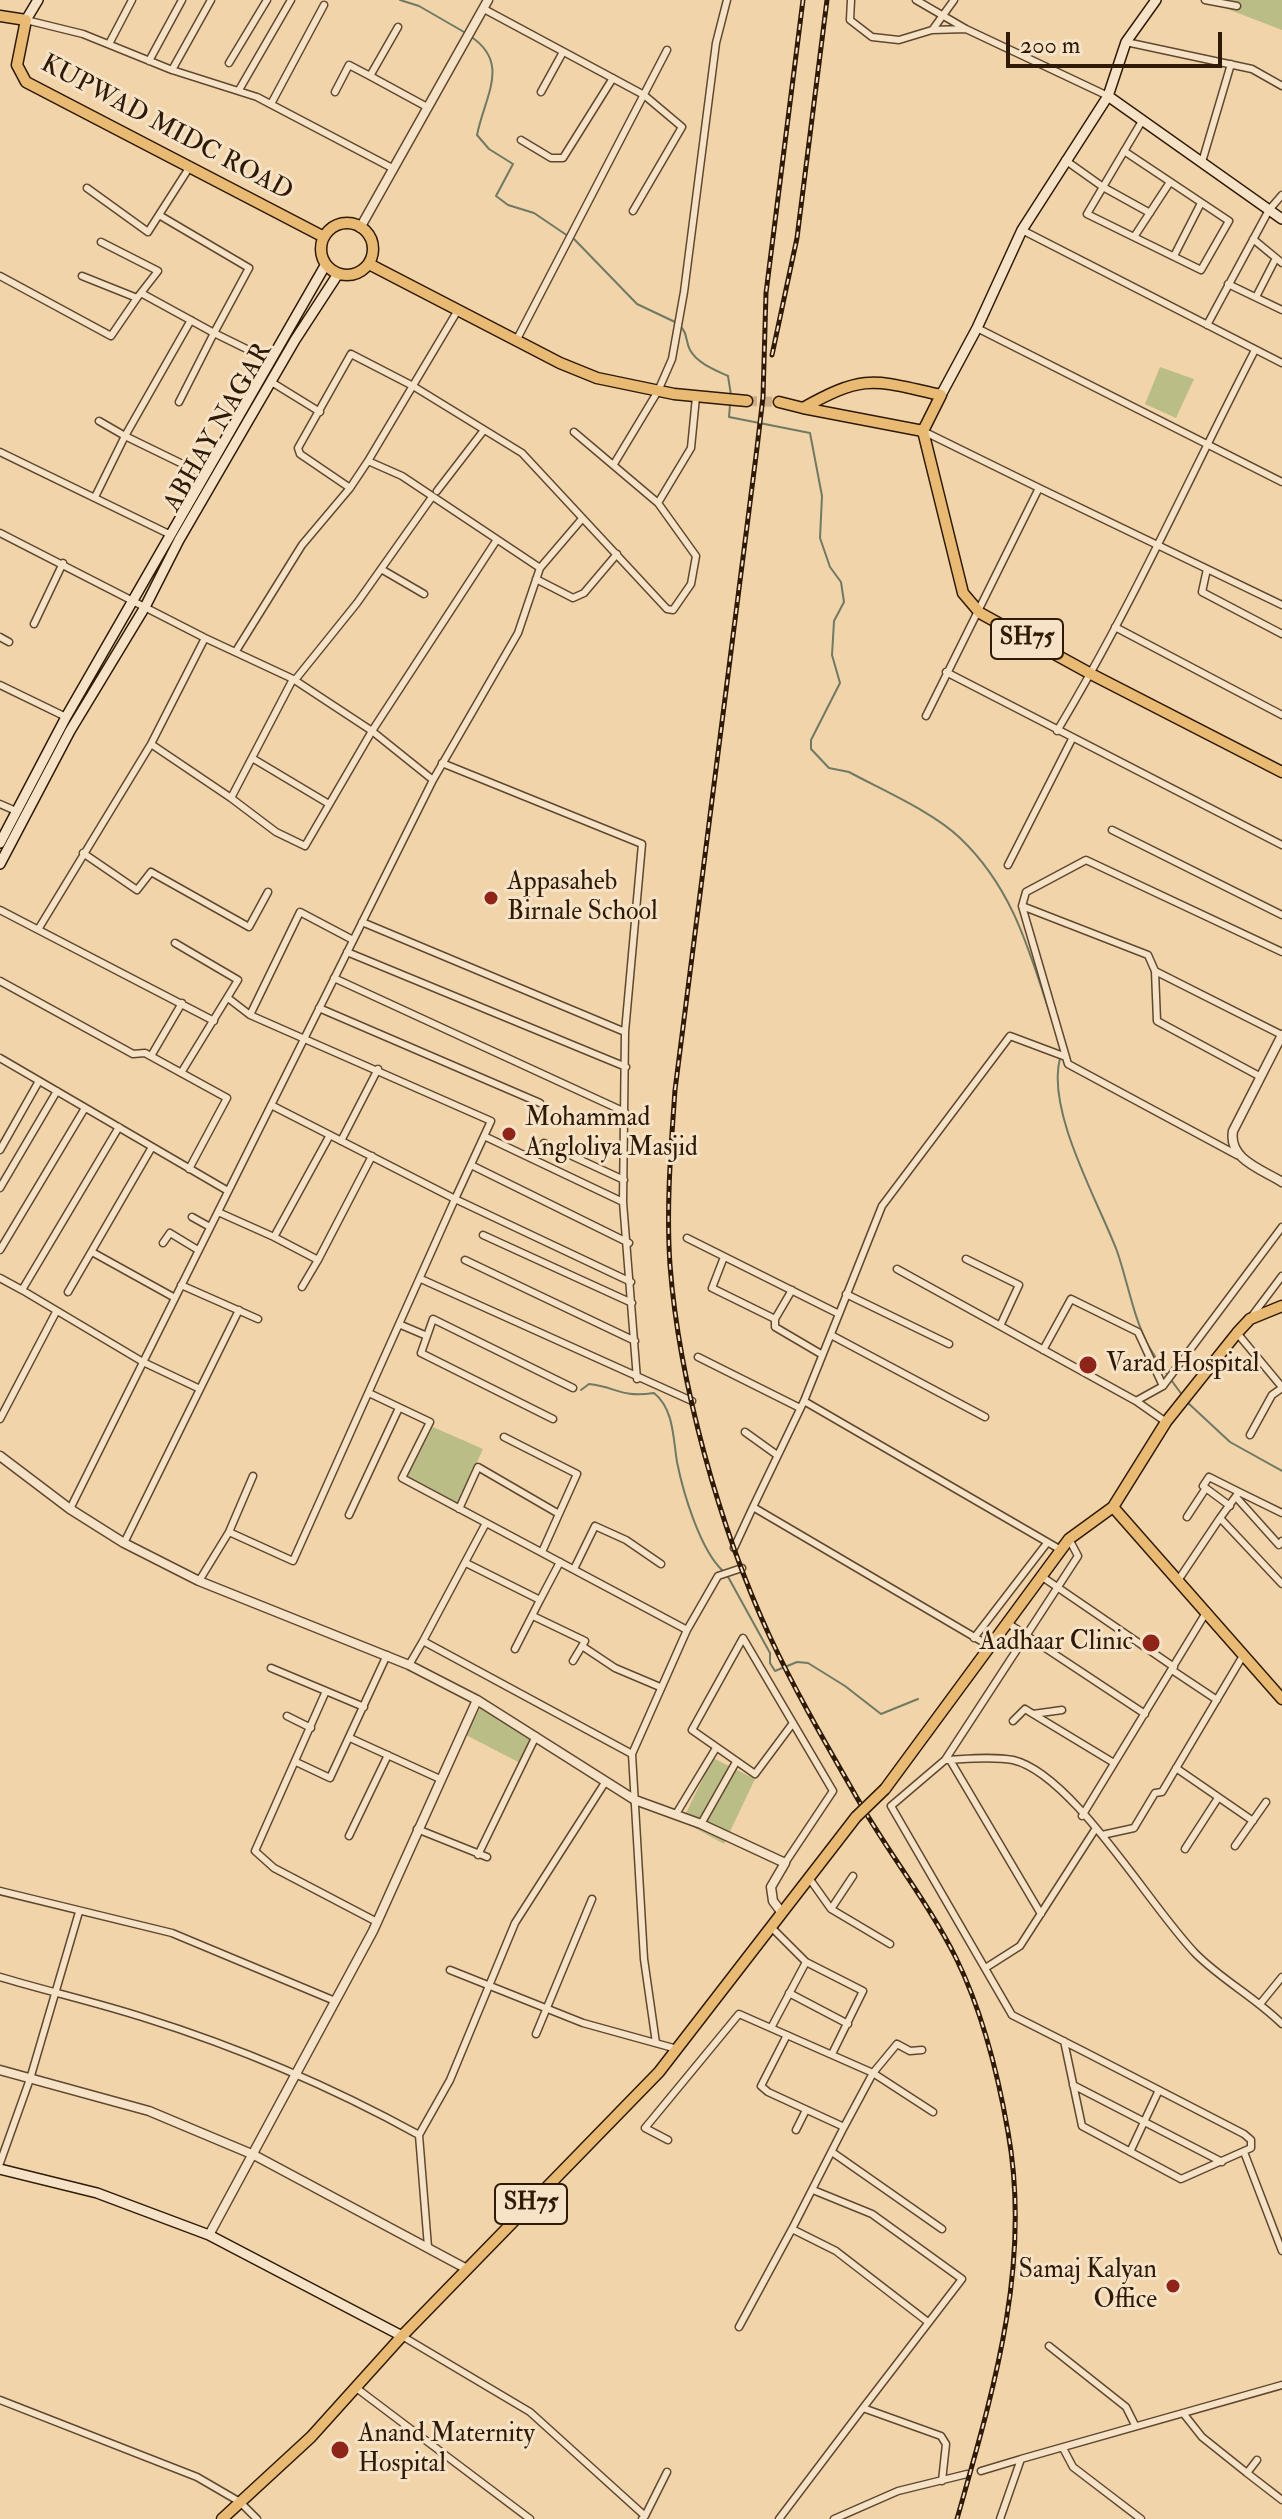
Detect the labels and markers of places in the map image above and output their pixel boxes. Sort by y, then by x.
place label: Appasaheb Birnale School [507,867,658,928]
marker: Appasaheb Birnale School [482,889,500,907]
place label: Mohammad Angloliya Masjid [525,1103,698,1164]
marker: Mohammad Angloliya Masjid [500,1125,518,1143]
place label: Varad Hospital [1106,1349,1259,1381]
marker: Varad Hospital [1077,1354,1099,1376]
place label: Aadhaar Clinic [980,1627,1133,1659]
marker: Aadhaar Clinic [1140,1632,1162,1654]
place label: Samaj Kalyan Office [1019,2255,1157,2316]
marker: Samaj Kalyan Office [1164,2277,1182,2295]
place label: Anand Maternity Hospital [358,2419,535,2480]
marker: Anand Maternity Hospital [329,2439,351,2461]

